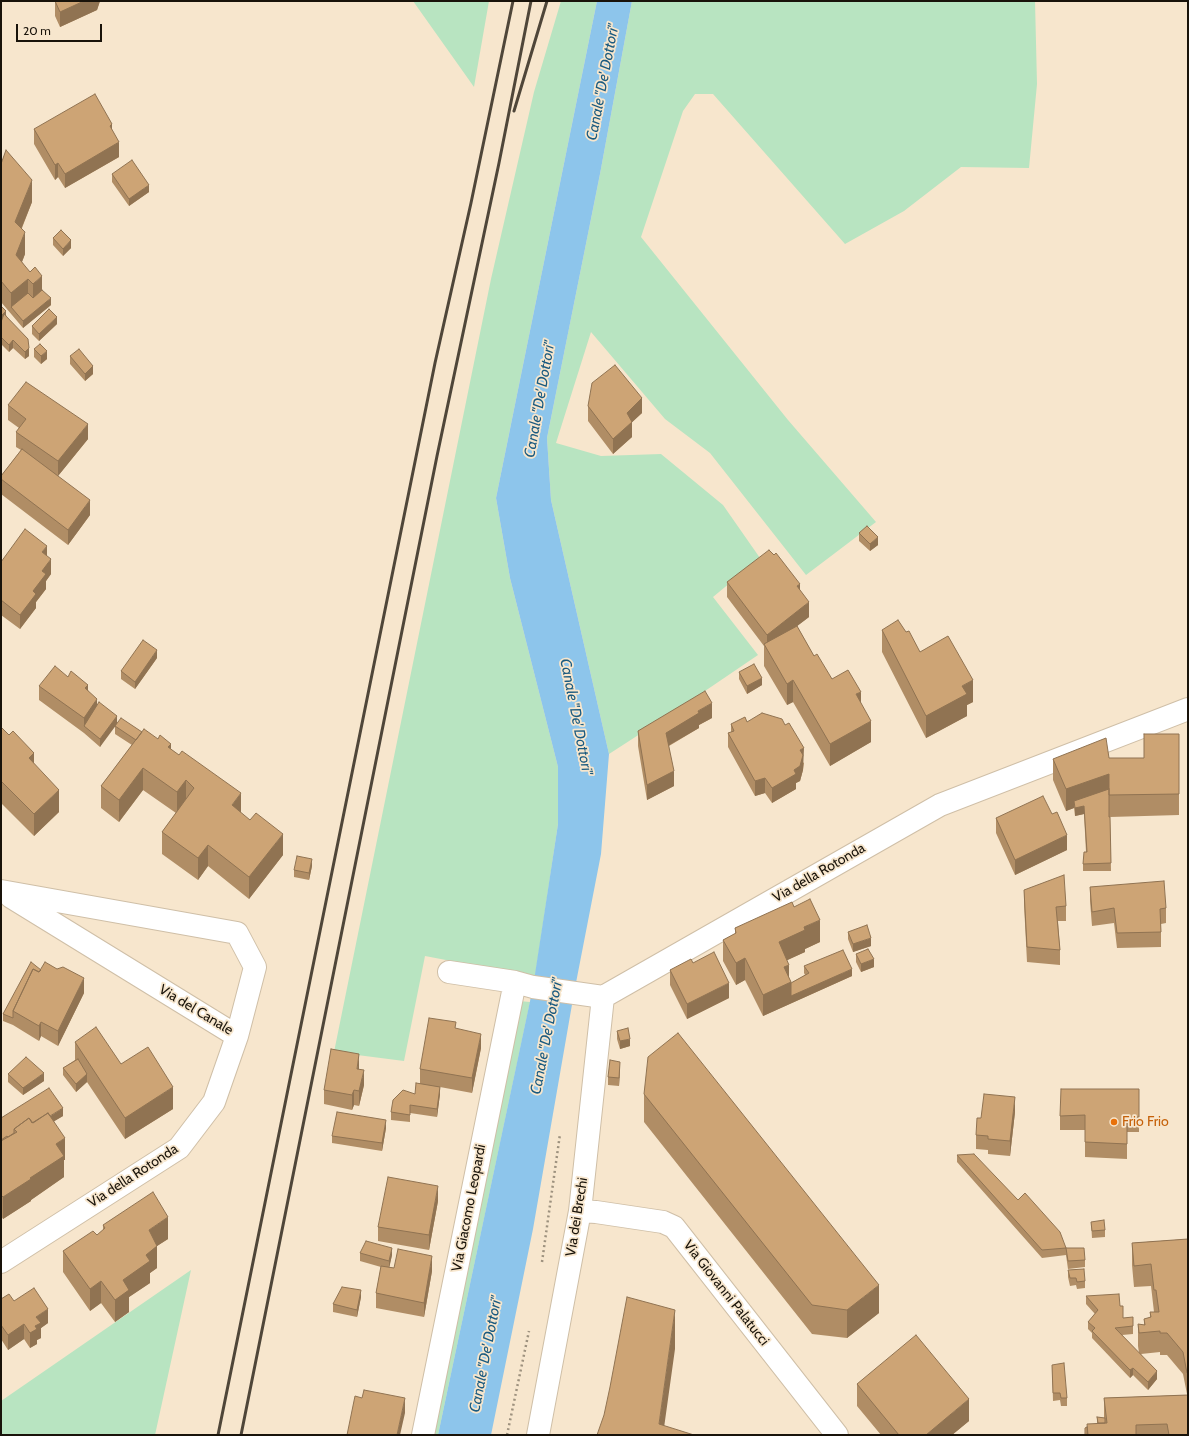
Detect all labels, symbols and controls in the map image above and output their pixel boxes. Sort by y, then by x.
scale bar [18,16,104,42]
water label: Canale "De' Dottori" [583,22,623,142]
text: 20 m [23,23,51,38]
water label: Canale "De' Dottori" [521,339,559,459]
water label: Canale "De' Dottori" [556,657,596,777]
street label: Via della Rotonda [770,840,868,906]
water label: Canale "De' Dottori" [527,976,567,1096]
street label: Via del Canale [156,981,236,1039]
place label: Frio Frio [1122,1114,1169,1130]
marker: Frio Frio [1109,1117,1119,1127]
street label: Via della Rotonda [85,1141,181,1211]
street label: Via Giacomo Leopardi [448,1143,490,1273]
street label: Via dei Brechi [562,1176,592,1258]
street label: Via Giovanni Palatucci [680,1237,772,1349]
water label: Canale "De' Dottori" [466,1294,506,1414]

